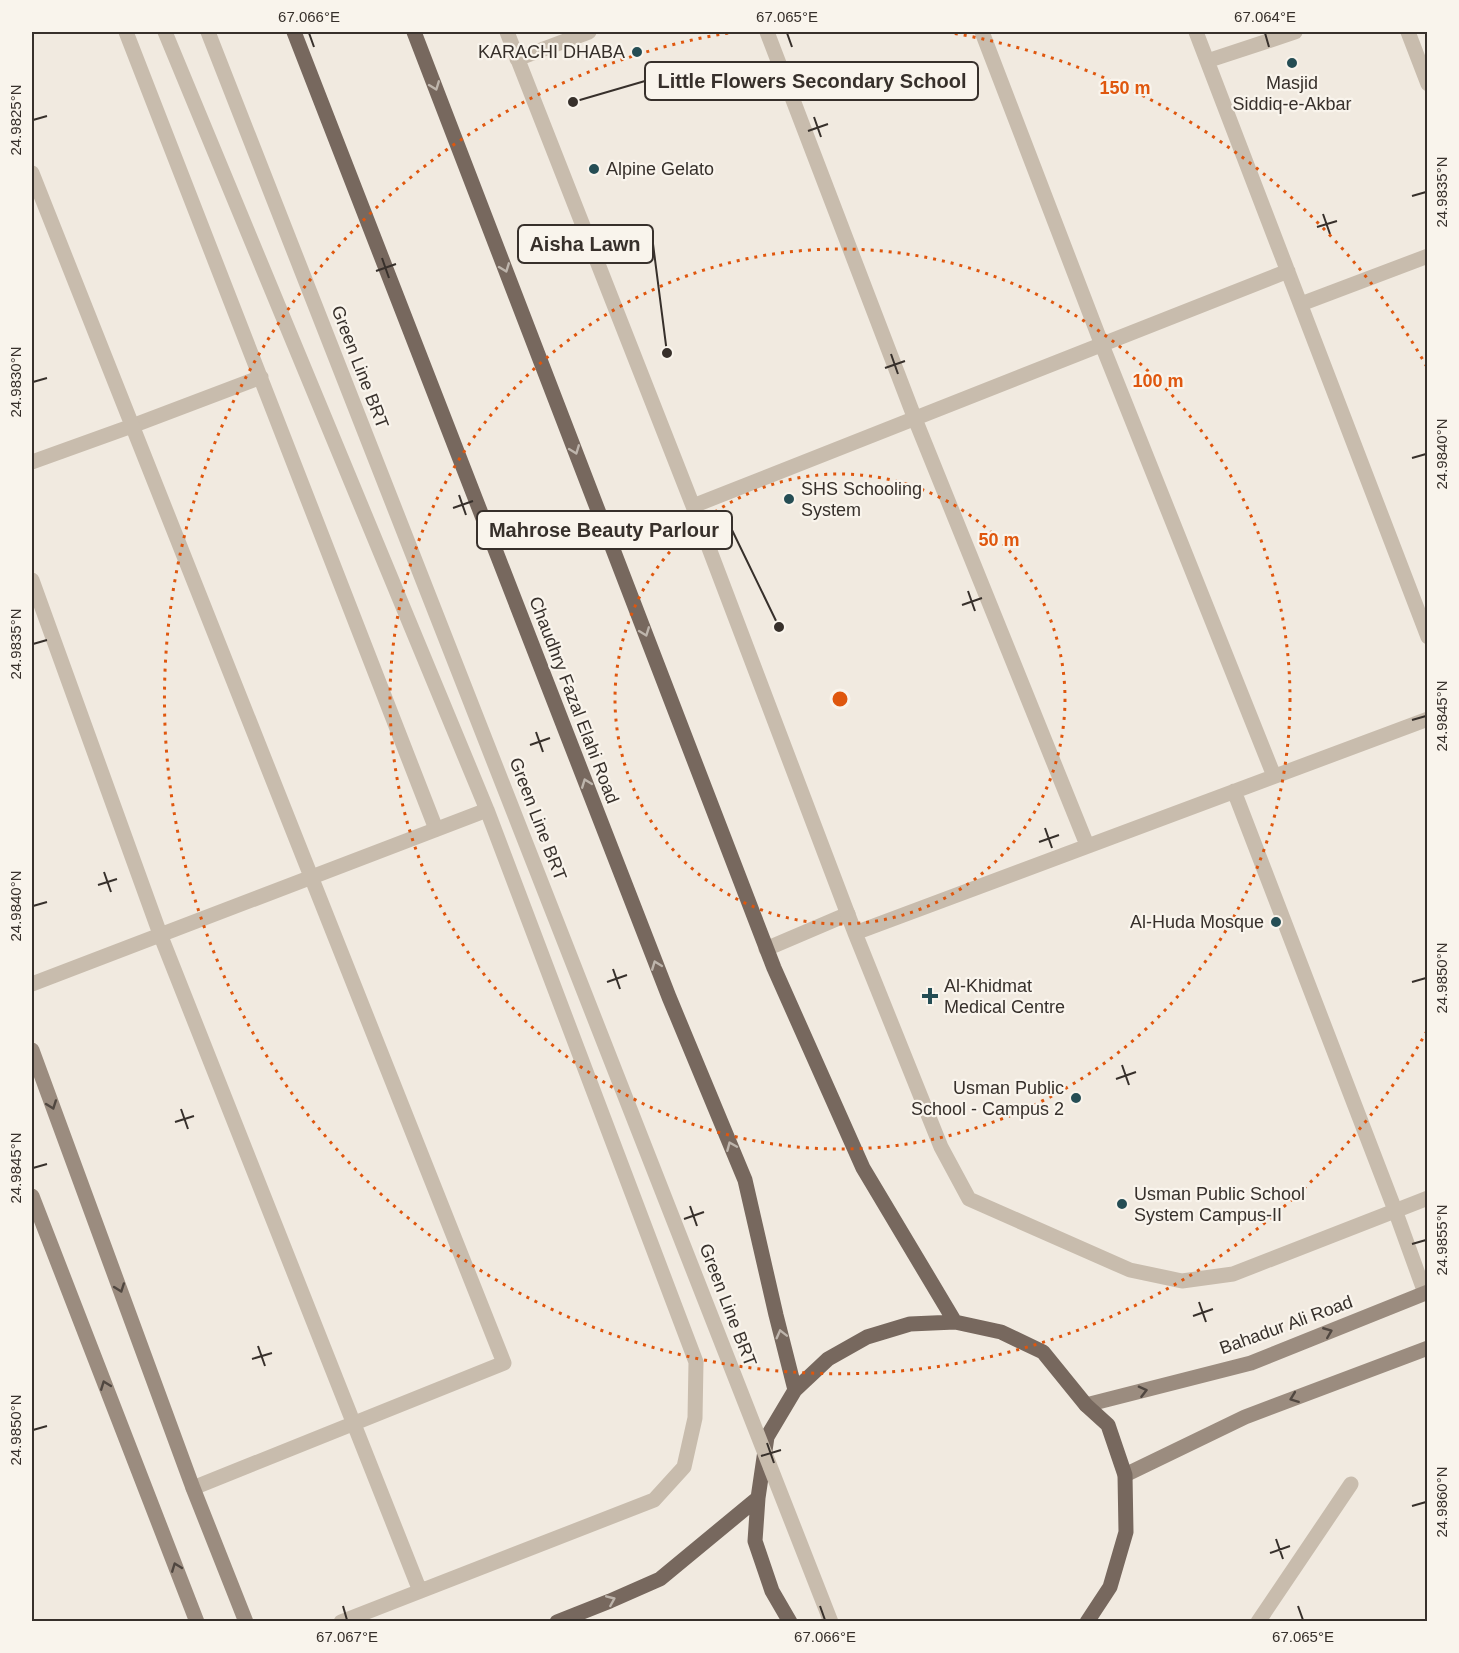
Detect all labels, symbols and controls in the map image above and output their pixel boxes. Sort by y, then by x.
text: 67.066°E [278,8,340,25]
text: 67.065°E [756,8,818,25]
text: 67.064°E [1234,8,1296,25]
place label: KARACHI DHABA [478,42,625,62]
marker: KARACHI DHABA [630,45,644,59]
marker: Masjid Siddiq-e-Akbar [1285,56,1299,70]
callout: Little Flowers Secondary School [645,62,978,100]
text: Little Flowers Secondary School [658,70,966,92]
place label: Masjid Siddiq-e-Akbar [1232,73,1352,114]
text: 150 m [1099,78,1151,98]
one-way arrow [428,80,440,91]
text: 24.9825°N [7,84,24,156]
text: 24.9835°N [1433,156,1450,228]
place label: Alpine Gelato [606,159,714,179]
marker: Alpine Gelato [587,162,601,176]
callout: Aisha Lawn [518,225,653,263]
text: Aisha Lawn [529,233,641,255]
one-way arrow [498,262,510,273]
street label: Green Line BRT [327,303,393,431]
text: 24.9830°N [7,346,24,418]
text: 100 m [1132,371,1184,391]
text: 24.9840°N [1433,418,1450,490]
one-way arrow [568,444,580,455]
place label: SHS Schooling System [801,479,922,520]
marker: SHS Schooling System [782,492,796,506]
callout: Mahrose Beauty Parlour [477,511,732,549]
text: Mahrose Beauty Parlour [489,519,719,541]
text: 50 m [978,530,1020,550]
street label: Chaudhry Fazal Elahi Road [525,594,623,806]
text: 24.9835°N [7,608,24,680]
one-way arrow [638,626,650,637]
text: 24.9845°N [1433,680,1450,752]
centre of rings [830,689,850,709]
street label: Green Line BRT [505,755,571,883]
one-way arrow [581,779,593,790]
text: 24.9840°N [7,870,24,942]
place label: Al-Huda Mosque [1130,912,1264,932]
marker: Al-Huda Mosque [1269,915,1283,929]
text: 24.9850°N [1433,942,1450,1014]
one-way arrow [651,960,664,971]
place label: Al-Khidmat Medical Centre [944,976,1065,1017]
marker: Al-Khidmat Medical Centre [921,987,939,1005]
place label: Usman Public School - Campus 2 [911,1078,1064,1119]
marker: Usman Public School - Campus 2 [1069,1091,1083,1105]
one-way arrow [44,1099,57,1110]
text: 24.9845°N [7,1132,24,1204]
one-way arrow [726,1141,738,1152]
place label: Usman Public School System Campus-II [1134,1184,1305,1225]
marker: Usman Public School System Campus-II [1115,1197,1129,1211]
text: 24.9855°N [1433,1204,1450,1276]
street label: Green Line BRT [695,1241,761,1369]
one-way arrow [112,1282,125,1293]
street label: Bahadur Ali Road [1217,1292,1355,1358]
one-way arrow [1322,1327,1333,1339]
one-way arrow [775,1329,788,1339]
one-way arrow [100,1380,112,1391]
one-way arrow [1138,1385,1148,1398]
one-way arrow [1289,1391,1300,1403]
text: 24.9850°N [7,1394,24,1466]
text: 24.9860°N [1433,1466,1450,1538]
one-way arrow [170,1562,183,1573]
one-way arrow [605,1595,616,1607]
text: 67.067°E [316,1628,378,1645]
text: 67.066°E [794,1628,856,1645]
text: 67.065°E [1272,1628,1334,1645]

